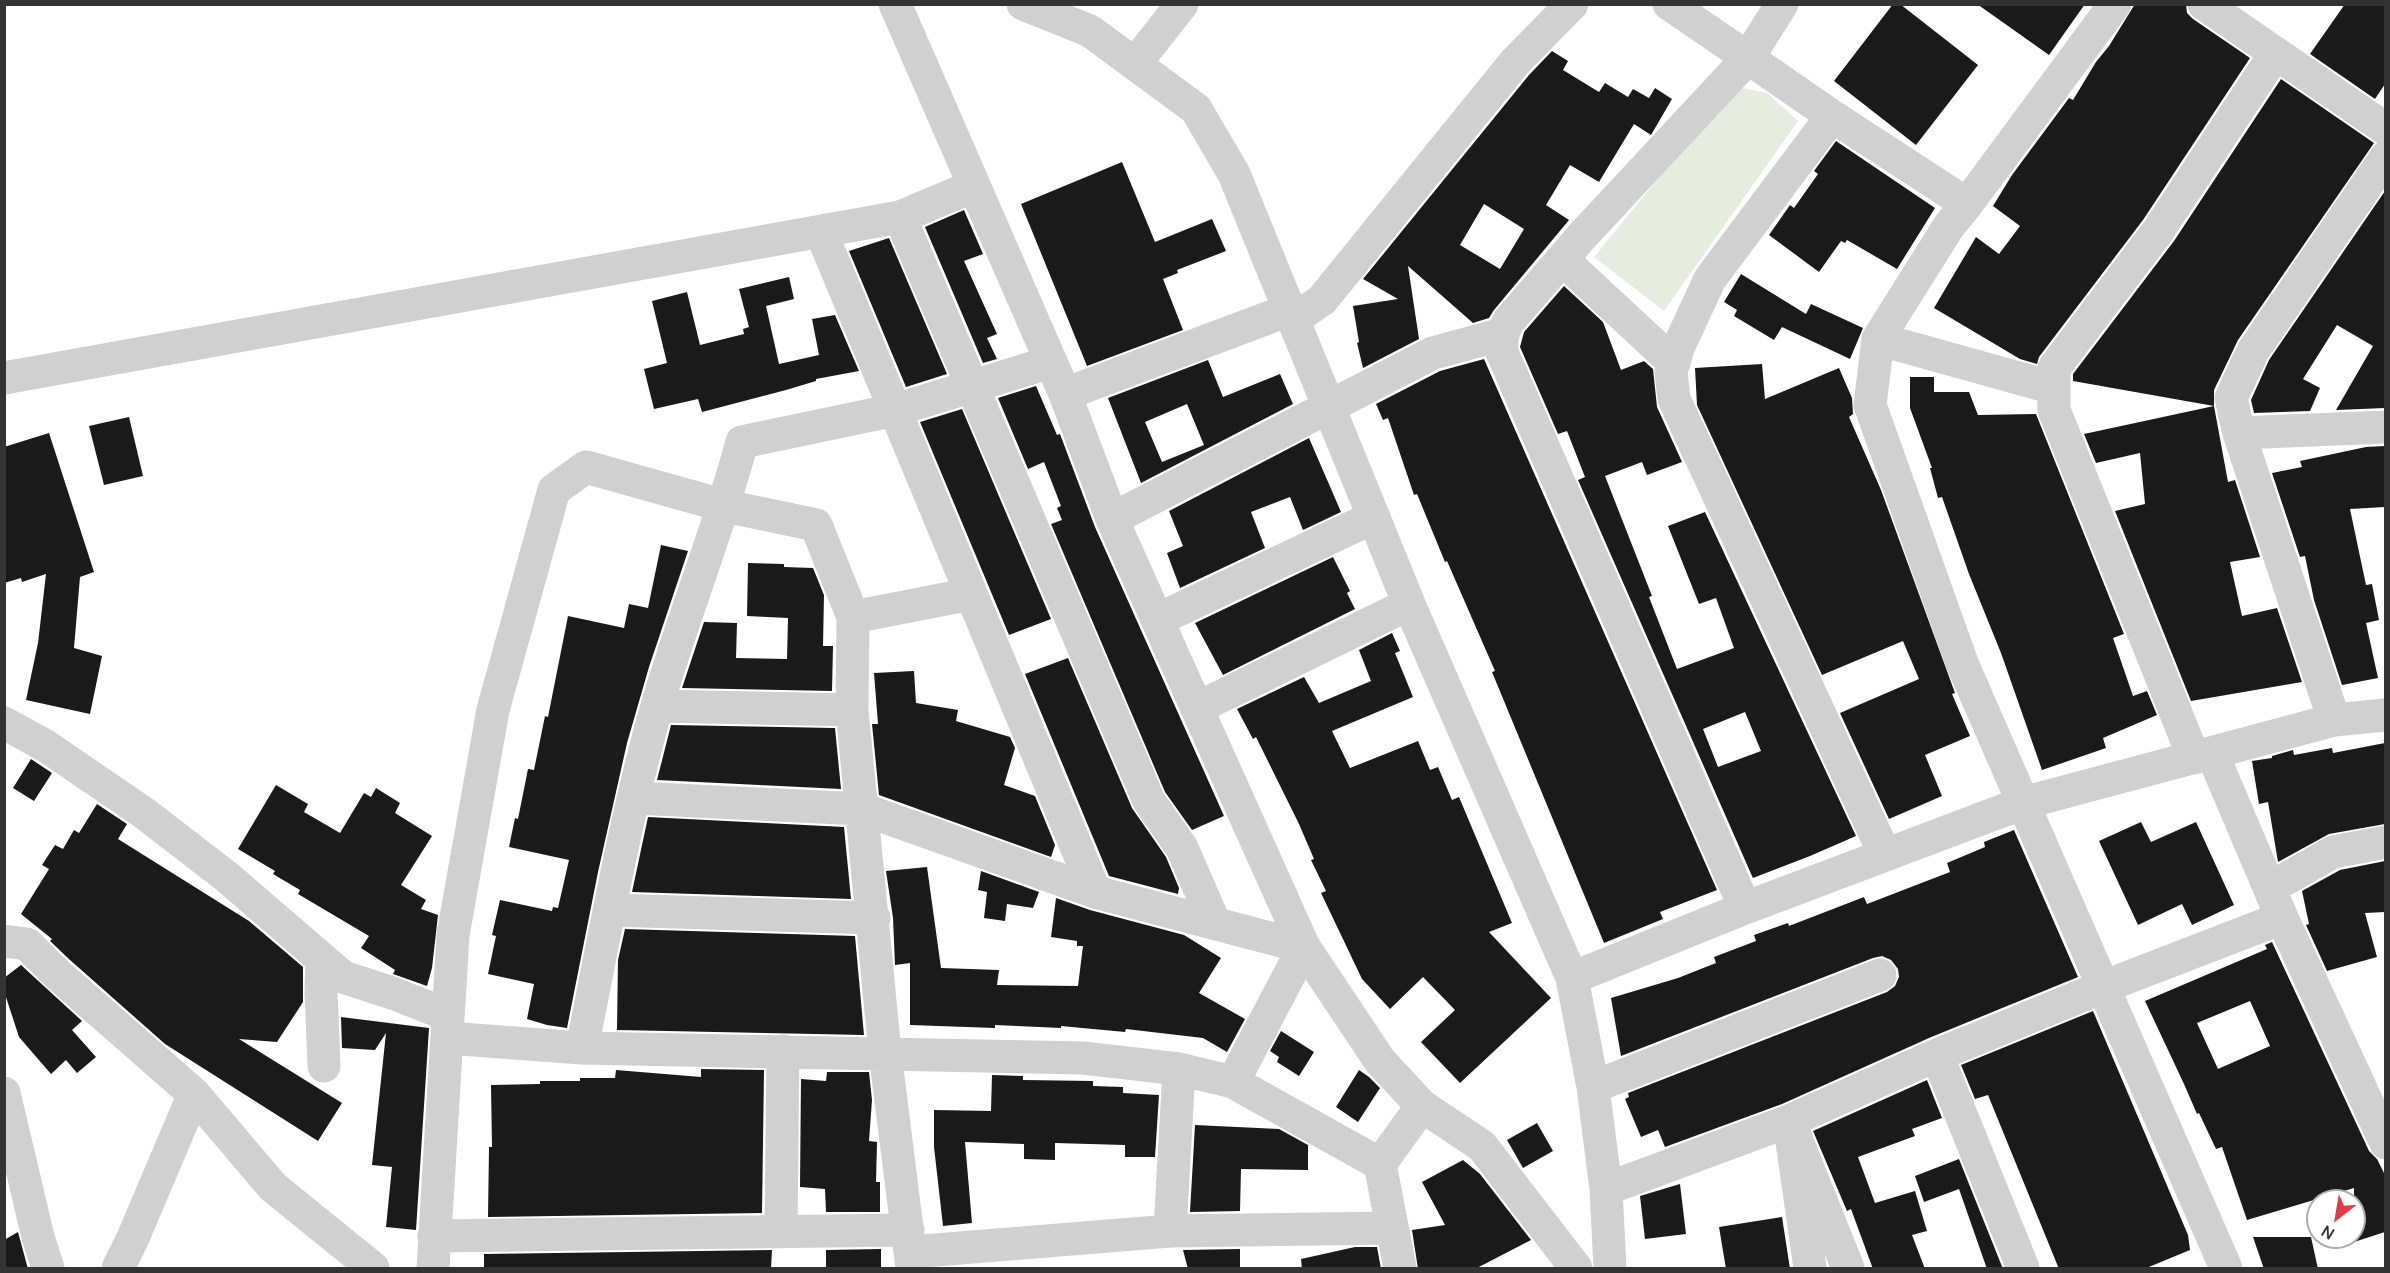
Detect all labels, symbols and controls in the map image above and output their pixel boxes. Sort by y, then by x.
north arrow [2306,1189,2366,1249]
text: N [2317,1220,2338,1245]

